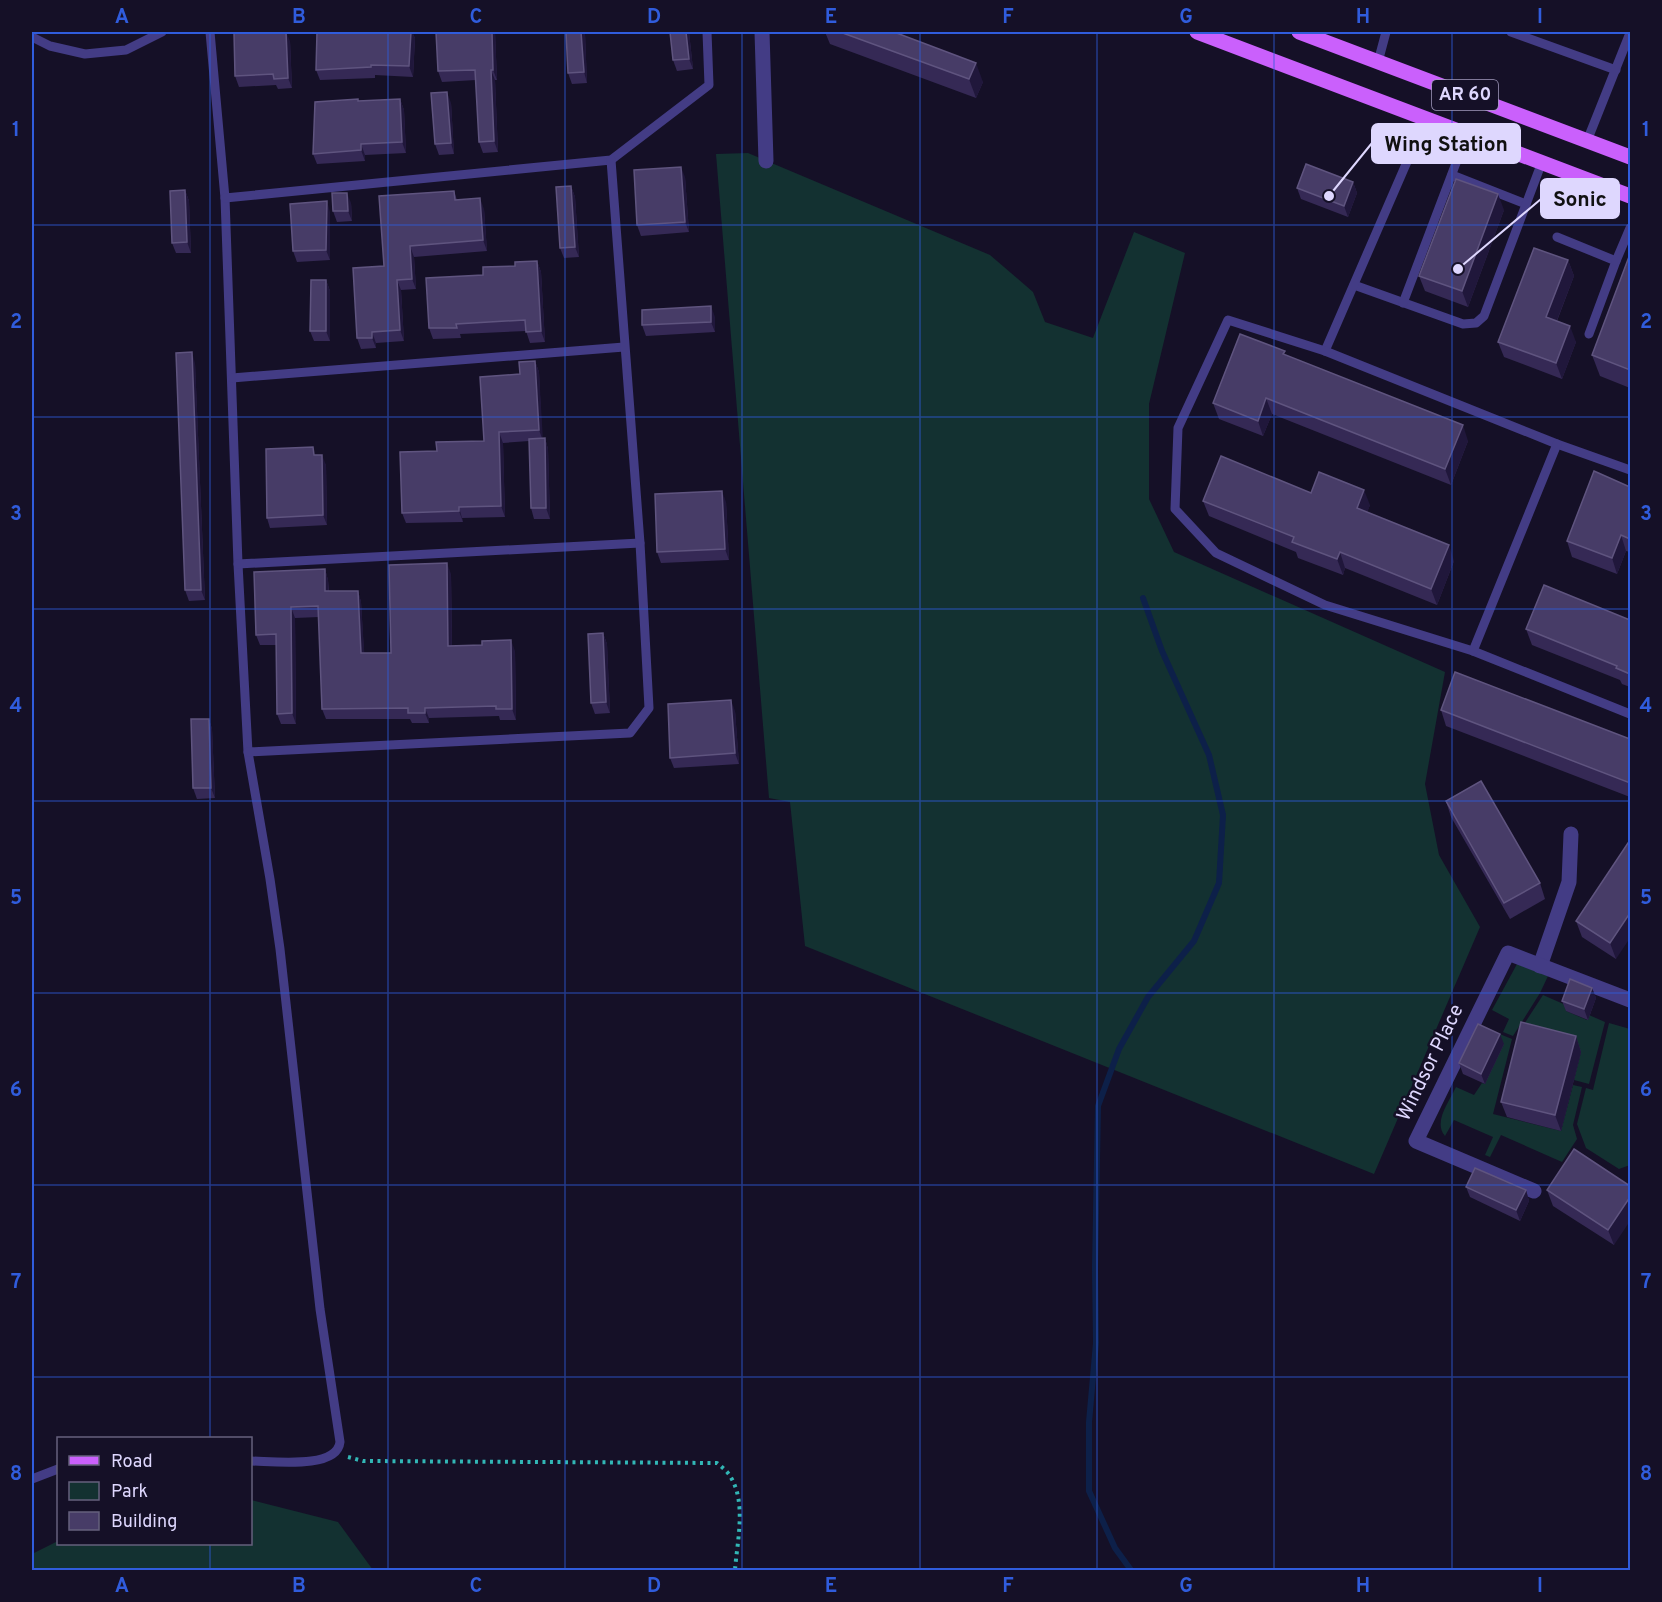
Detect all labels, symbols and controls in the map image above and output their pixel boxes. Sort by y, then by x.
text: A [115,5,129,31]
text: B [292,5,306,31]
text: C [470,5,482,31]
text: D [647,5,661,31]
text: E [825,5,837,31]
text: F [1002,5,1014,31]
text: G [1179,5,1193,31]
text: H [1356,5,1370,31]
text: I [1537,5,1543,31]
road number: AR 60 [1432,80,1498,110]
text: 1 [12,118,20,144]
text: 1 [1642,118,1650,144]
callout: Wing Station [1372,124,1520,163]
text: Wing Station [1384,132,1508,159]
callout: Sonic [1541,179,1619,218]
text: Sonic [1553,187,1607,214]
text: 2 [10,310,22,336]
text: 2 [1640,310,1652,336]
text: 3 [10,502,22,528]
text: 3 [1640,502,1652,528]
text: 4 [10,694,22,720]
text: 4 [1640,694,1652,720]
text: 5 [10,886,22,912]
text: 5 [1640,886,1652,912]
street label: Windsor Place [1391,1000,1471,1126]
text: 6 [10,1078,22,1104]
text: 6 [1640,1078,1652,1104]
text: 7 [11,1270,21,1296]
text: 7 [1641,1270,1651,1296]
legend [57,1437,252,1545]
text: Road [111,1451,153,1474]
text: 8 [10,1462,22,1488]
text: 8 [1640,1462,1652,1488]
text: Park [111,1481,148,1504]
text: Building [111,1511,177,1534]
text: A [115,1574,129,1600]
text: B [292,1574,306,1600]
text: C [470,1574,482,1600]
text: D [647,1574,661,1600]
text: E [825,1574,837,1600]
text: F [1002,1574,1014,1600]
text: G [1179,1574,1193,1600]
text: H [1356,1574,1370,1600]
text: I [1537,1574,1543,1600]

